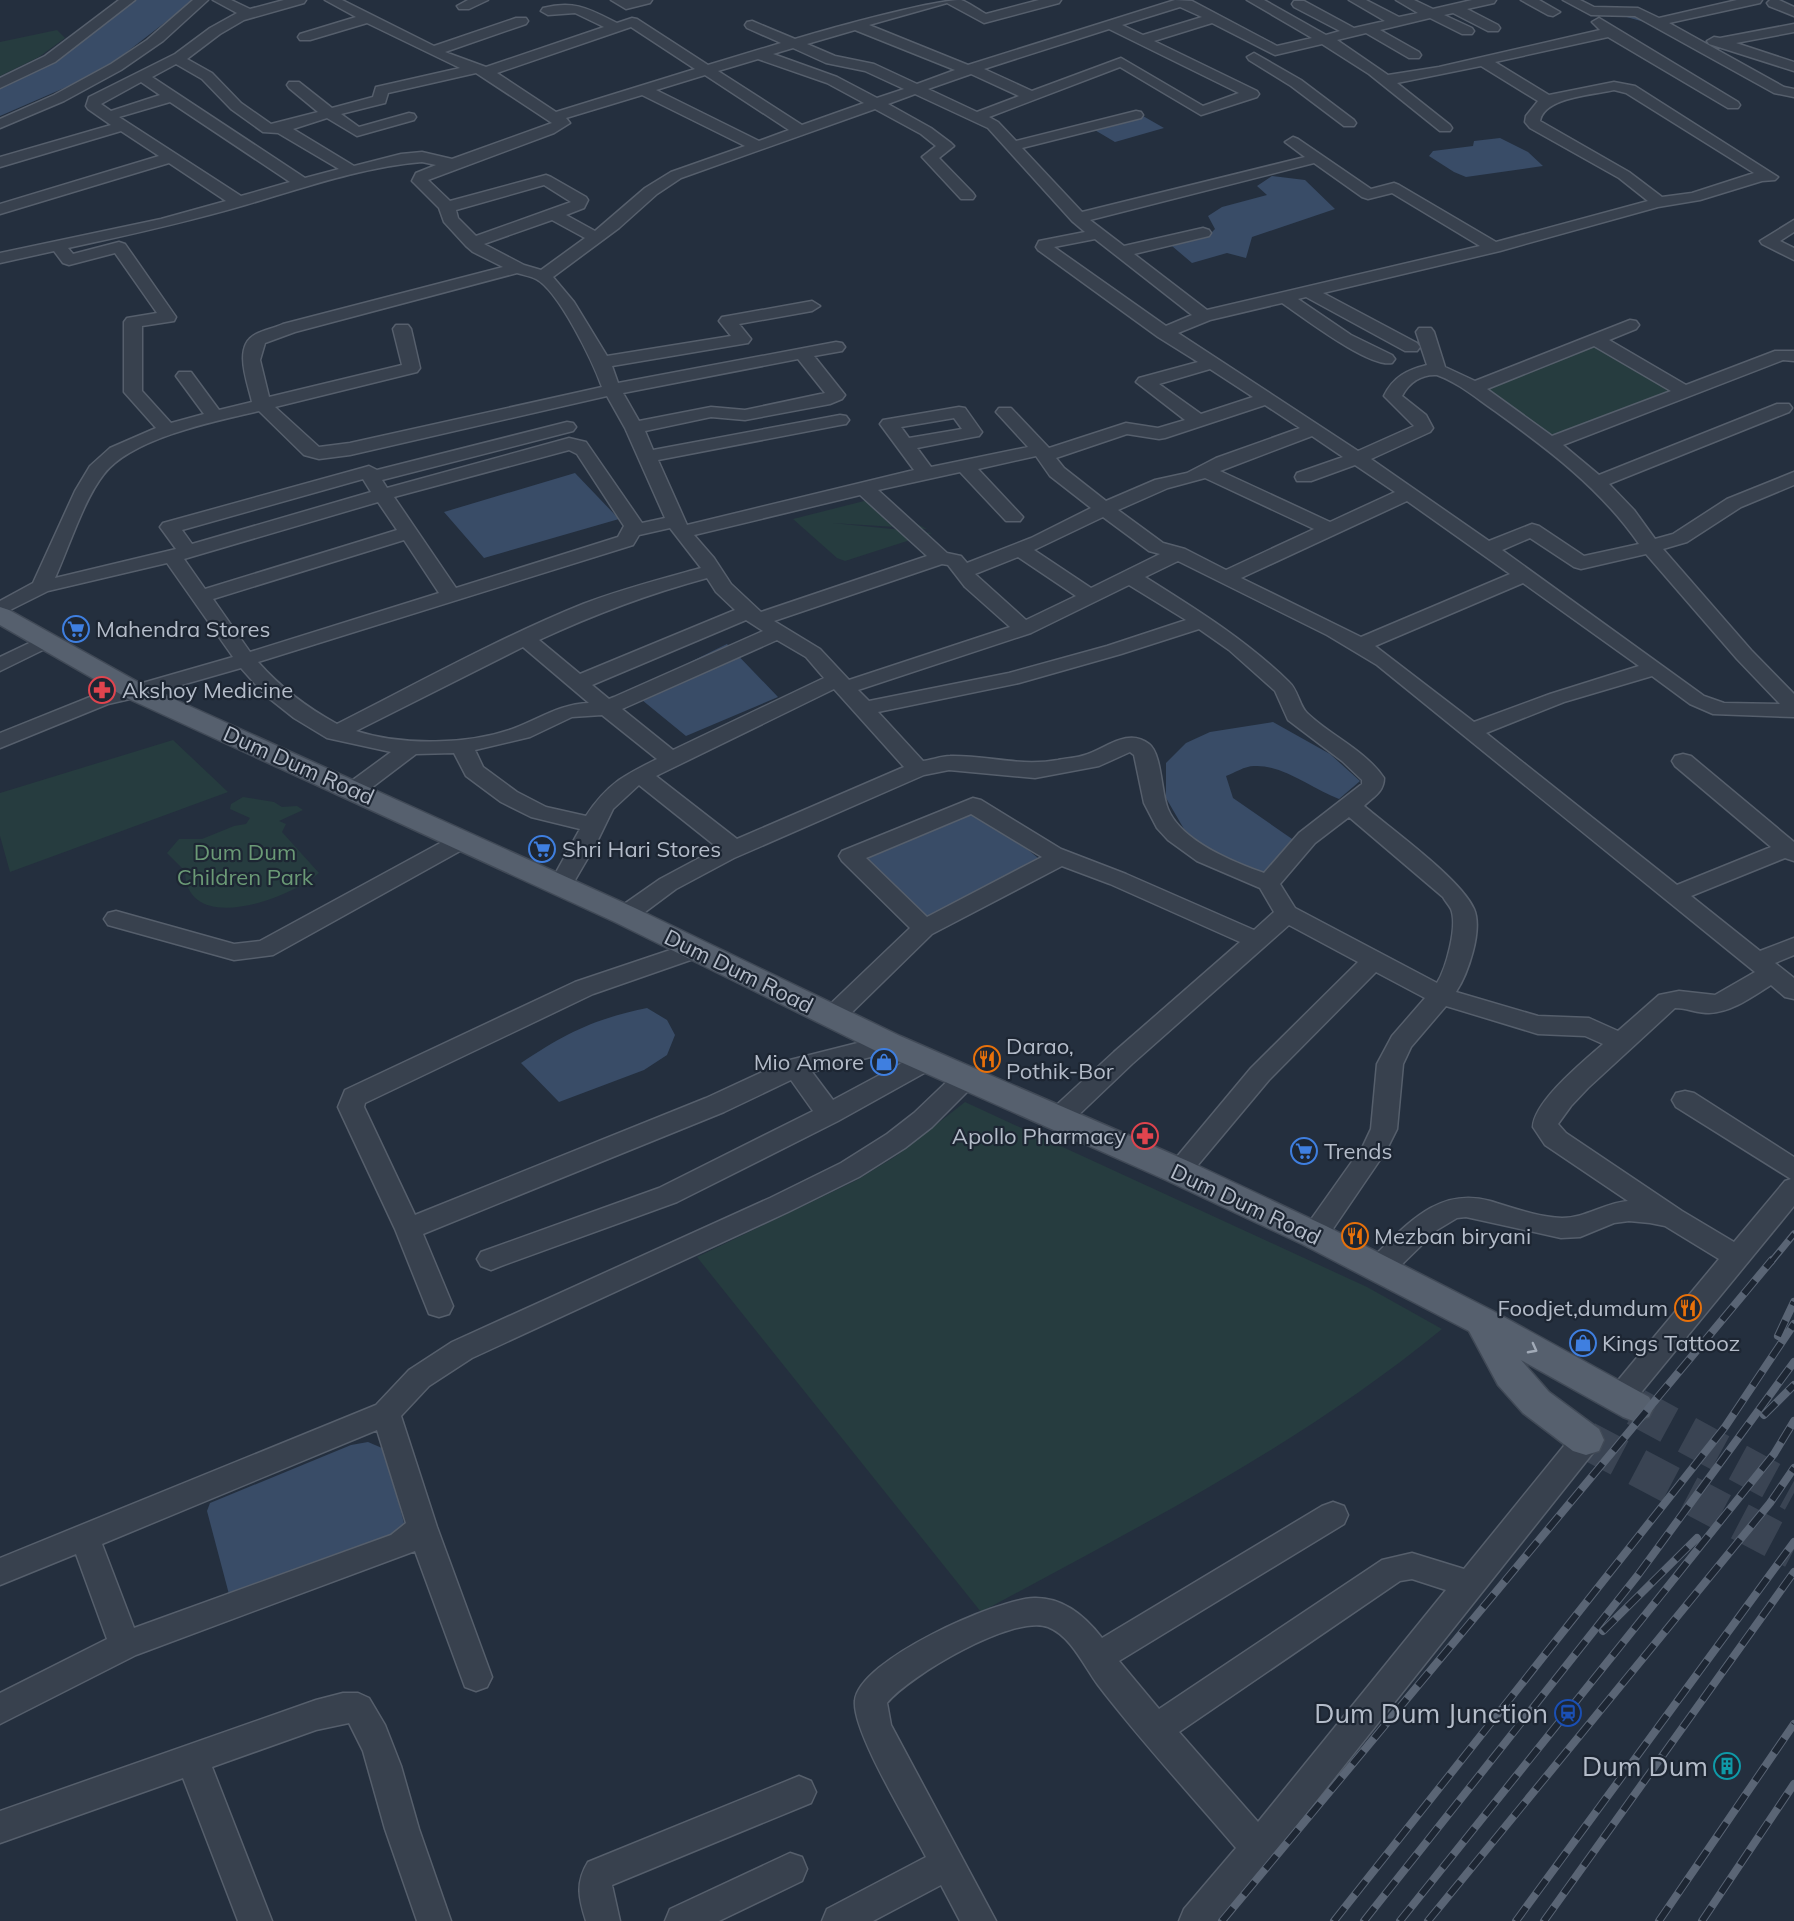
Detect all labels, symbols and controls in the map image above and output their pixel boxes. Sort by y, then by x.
supermarket icon: Mahendra Stores [61,614,91,644]
place label: Mahendra Stores [96,615,270,643]
pharmacy icon: Akshoy Medicine [87,675,117,705]
place label: Akshoy Medicine [122,676,293,704]
street label: Dum Dum Road [219,719,379,811]
supermarket icon: Shri Hari Stores [527,834,557,864]
place label: Shri Hari Stores [562,835,721,863]
park label: Dum Dum Children Park [177,838,314,891]
street label: Dum Dum Road [660,923,818,1019]
place label: Darao, Pothik-Bor [1006,1032,1114,1085]
restaurant icon: Darao, Pothik-Bor [972,1044,1002,1074]
shop icon: Mio Amore [869,1047,899,1077]
place label: Mio Amore [754,1048,864,1076]
pharmacy icon: Apollo Pharmacy [1130,1121,1160,1151]
place label: Apollo Pharmacy [952,1122,1126,1150]
supermarket icon: Trends [1289,1136,1319,1166]
place label: Trends [1324,1137,1392,1165]
street label: Dum Dum Road [1167,1157,1325,1251]
restaurant icon: Mezban biryani [1340,1221,1370,1251]
place label: Mezban biryani [1374,1222,1531,1250]
restaurant icon: Foodjet,dumdum [1673,1293,1703,1323]
place label: Foodjet,dumdum [1498,1294,1668,1322]
shop icon: Kings Tattooz [1568,1328,1598,1358]
place label: Kings Tattooz [1602,1329,1740,1357]
one-way arrow [1526,1342,1537,1353]
place label: Dum Dum Junction [1314,1696,1548,1730]
station icon: Dum Dum Junction [1553,1698,1583,1728]
place label: Dum Dum [1582,1749,1708,1783]
building icon: Dum Dum [1712,1751,1742,1781]

